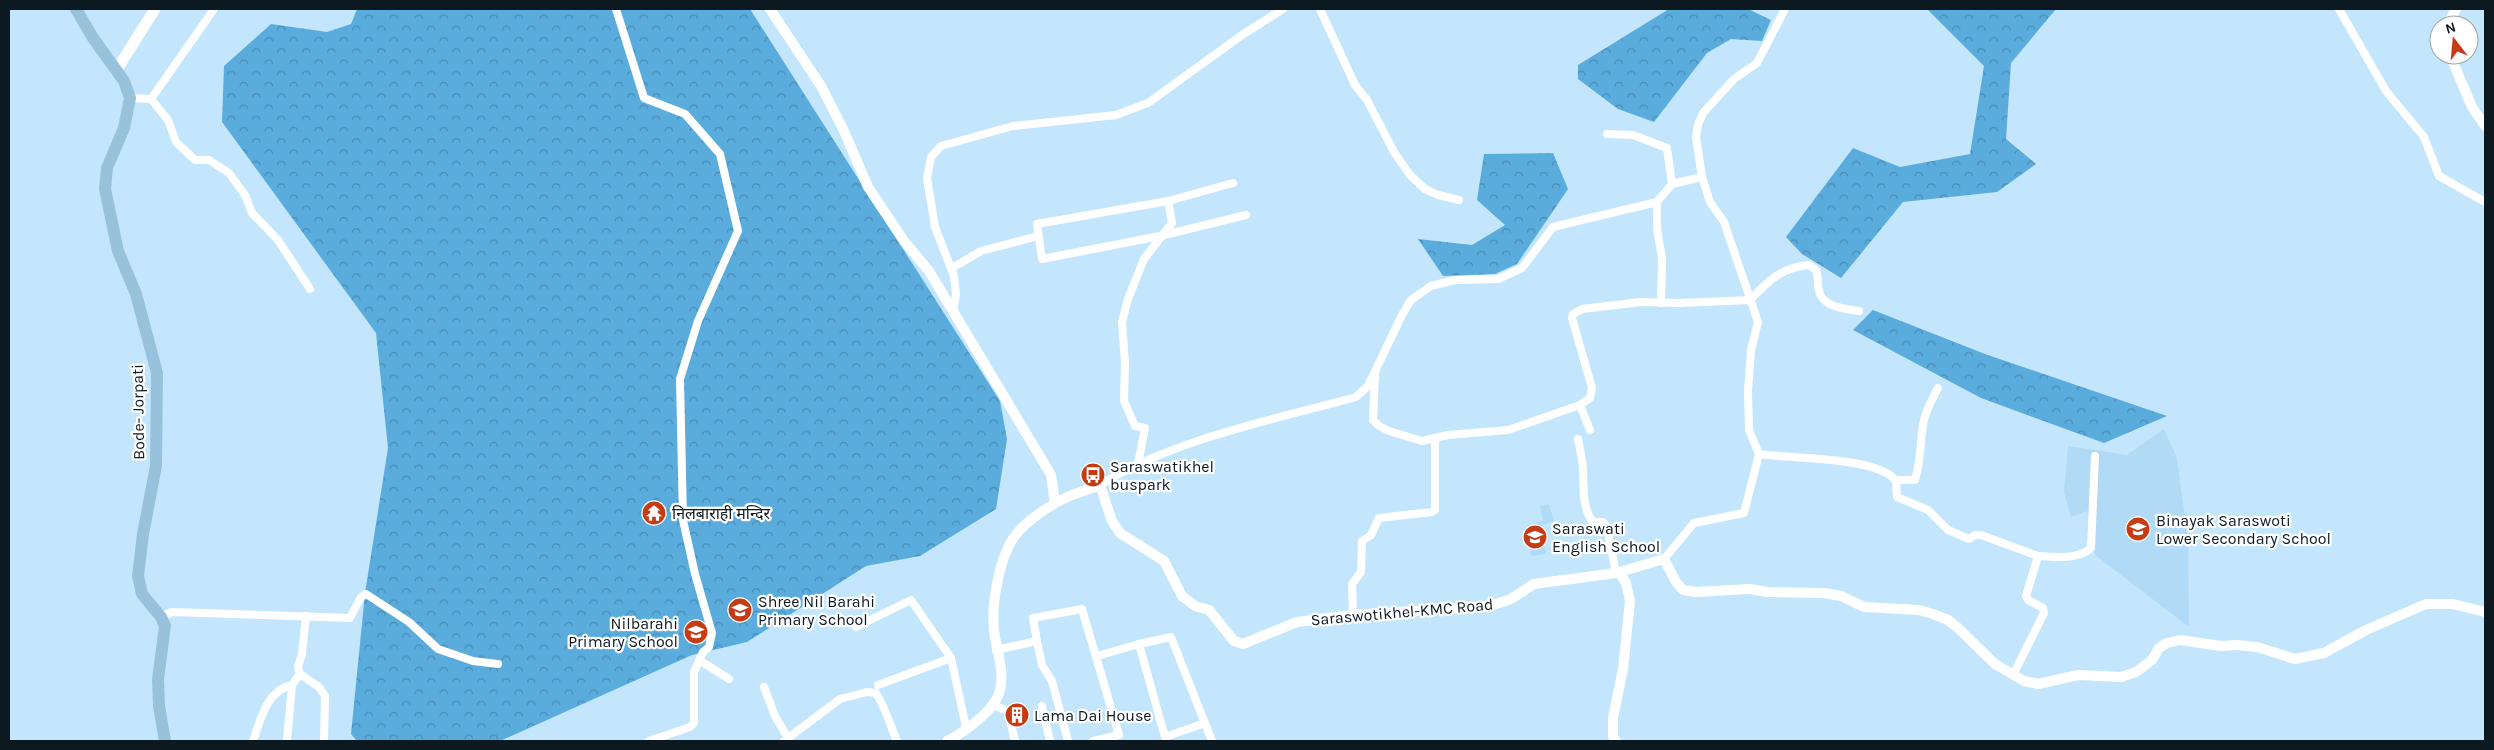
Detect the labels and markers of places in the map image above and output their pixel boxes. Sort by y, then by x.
place label: Saraswatikhel buspark [1110,457,1214,494]
bus stop icon: Saraswatikhel buspark [1080,462,1106,488]
temple icon: निलबाराही मन्दिर [641,500,667,526]
place label: निलबाराही मन्दिर [672,504,770,523]
place label: Binayak Saraswoti Lower Secondary School [2156,511,2331,548]
school or university icon: Binayak Saraswoti Lower Secondary School [2125,516,2151,542]
place label: Saraswati English School [1552,519,1660,556]
school or university icon: Saraswati English School [1522,524,1548,550]
place label: Shree Nil Barahi Primary School [758,592,875,629]
school or university icon: Shree Nil Barahi Primary School [727,597,753,623]
place label: Nilbarahi Primary School [568,614,678,651]
school or university icon: Nilbarahi Primary School [683,619,709,645]
building icon: Lama Dai House [1004,702,1030,728]
place label: Lama Dai House [1034,706,1152,725]

